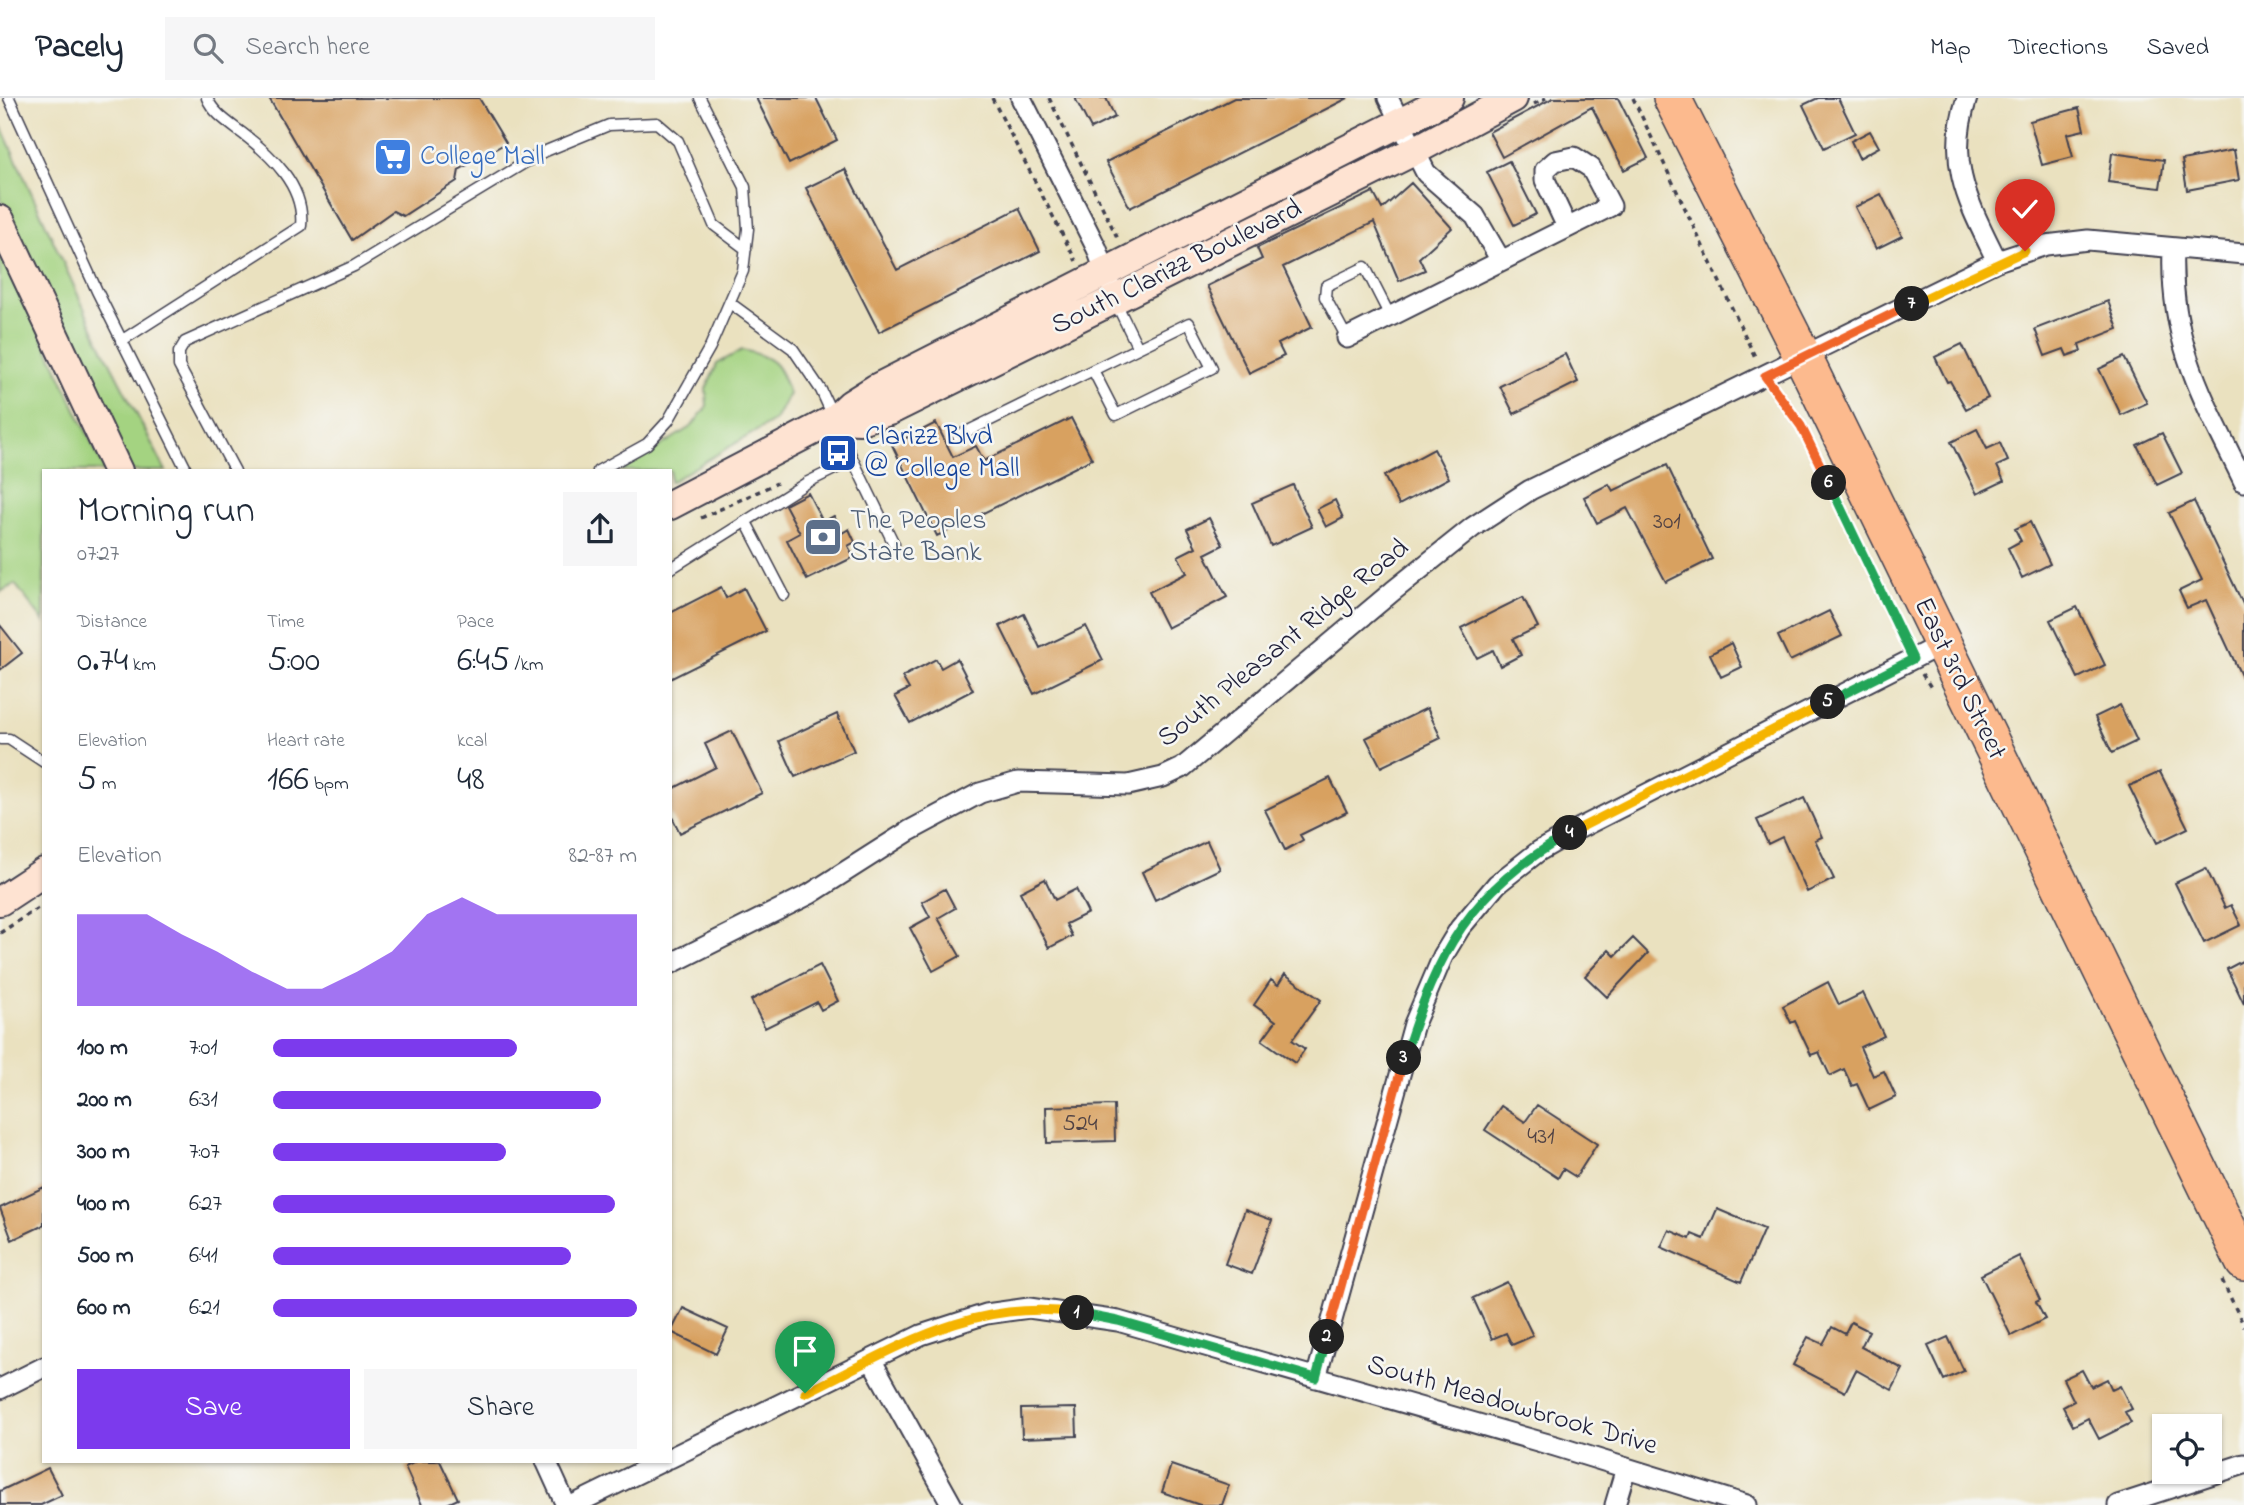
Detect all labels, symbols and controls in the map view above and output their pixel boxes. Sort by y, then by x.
search box [165,17,655,80]
text: Pacely [35,24,123,72]
icon: search [189,29,227,67]
text: Search here [245,29,370,67]
text: Map [1930,31,1971,66]
text: Directions [2009,31,2108,66]
text: Saved [2146,31,2209,66]
supermarket icon: College Mall [372,136,414,178]
place label: College Mall [420,137,545,178]
pin [1995,179,2055,251]
street label: South Clarizz Boulevard [1045,189,1310,347]
icon: check [2006,190,2044,228]
pin: 7 [1895,286,1930,322]
text: 7 [1908,290,1915,317]
place label: Clarizz Blvd @ College Mall [865,417,1020,490]
bus stop icon: Clarizz Blvd @ College Mall [817,432,859,474]
pin: 6 [1812,466,1846,500]
text: 6 [1824,469,1833,496]
text: Morning run [77,484,255,540]
button: share [563,492,637,566]
place label: The Peoples State Bank [850,501,986,574]
house number: 301 [1653,505,1681,540]
bank icon: The Peoples State Bank [802,516,844,558]
street label: South Pleasant Ridge Road [1149,529,1419,759]
text: 07:27 [77,538,119,571]
street label: East 3rd Street [1902,591,2016,767]
text: Distance [77,609,147,636]
text: Time [267,609,305,636]
text: Pace [457,609,494,636]
text: 0.74 [77,636,128,687]
text: 5:00 [267,636,320,687]
text: 6:45 [457,636,510,687]
text: km [128,652,156,679]
text: /km [510,652,544,679]
pin: 5 [1811,684,1846,720]
text: 5 [1822,688,1833,715]
text: Elevation [77,728,147,755]
text: Heart rate [267,728,345,755]
text: kcal [457,728,487,755]
text: 5 [77,755,97,806]
text: 166 [267,755,309,806]
text: 48 [457,755,485,806]
text: m [97,771,117,798]
text: bpm [309,771,349,798]
pin: 4 [1552,816,1588,850]
text: 4 [1566,819,1573,846]
text: Elevation [77,840,162,873]
text: 82–87 m [569,840,637,873]
text: 100 m [77,1032,128,1065]
text: 7:01 [189,1032,218,1065]
pin: 3 [1386,1040,1422,1076]
text: 3 [1400,1044,1407,1071]
text: 200 m [77,1084,132,1117]
text: 6:31 [189,1084,218,1117]
house number: 524 [1062,1107,1098,1142]
house number: 431 [1527,1120,1555,1155]
text: 300 m [77,1136,130,1169]
text: 7:07 [189,1136,220,1169]
text: 400 m [77,1188,130,1221]
text: 6:27 [189,1188,222,1221]
text: 500 m [77,1240,134,1273]
text: 6:41 [189,1240,218,1273]
text: 600 m [77,1292,131,1325]
text: 6:21 [189,1292,220,1325]
pin: 1 [1060,1296,1094,1330]
text: 1 [1073,1299,1080,1326]
pin: 2 [1310,1320,1344,1354]
pin [775,1321,835,1393]
text: 2 [1322,1323,1331,1350]
icon: arrive [786,1332,824,1370]
street label: South Meadowbrook Drive [1362,1345,1662,1467]
button: Save [77,1369,350,1449]
button: Share [364,1369,637,1449]
map controls [2152,1414,2222,1484]
button: locate [2152,1414,2222,1484]

